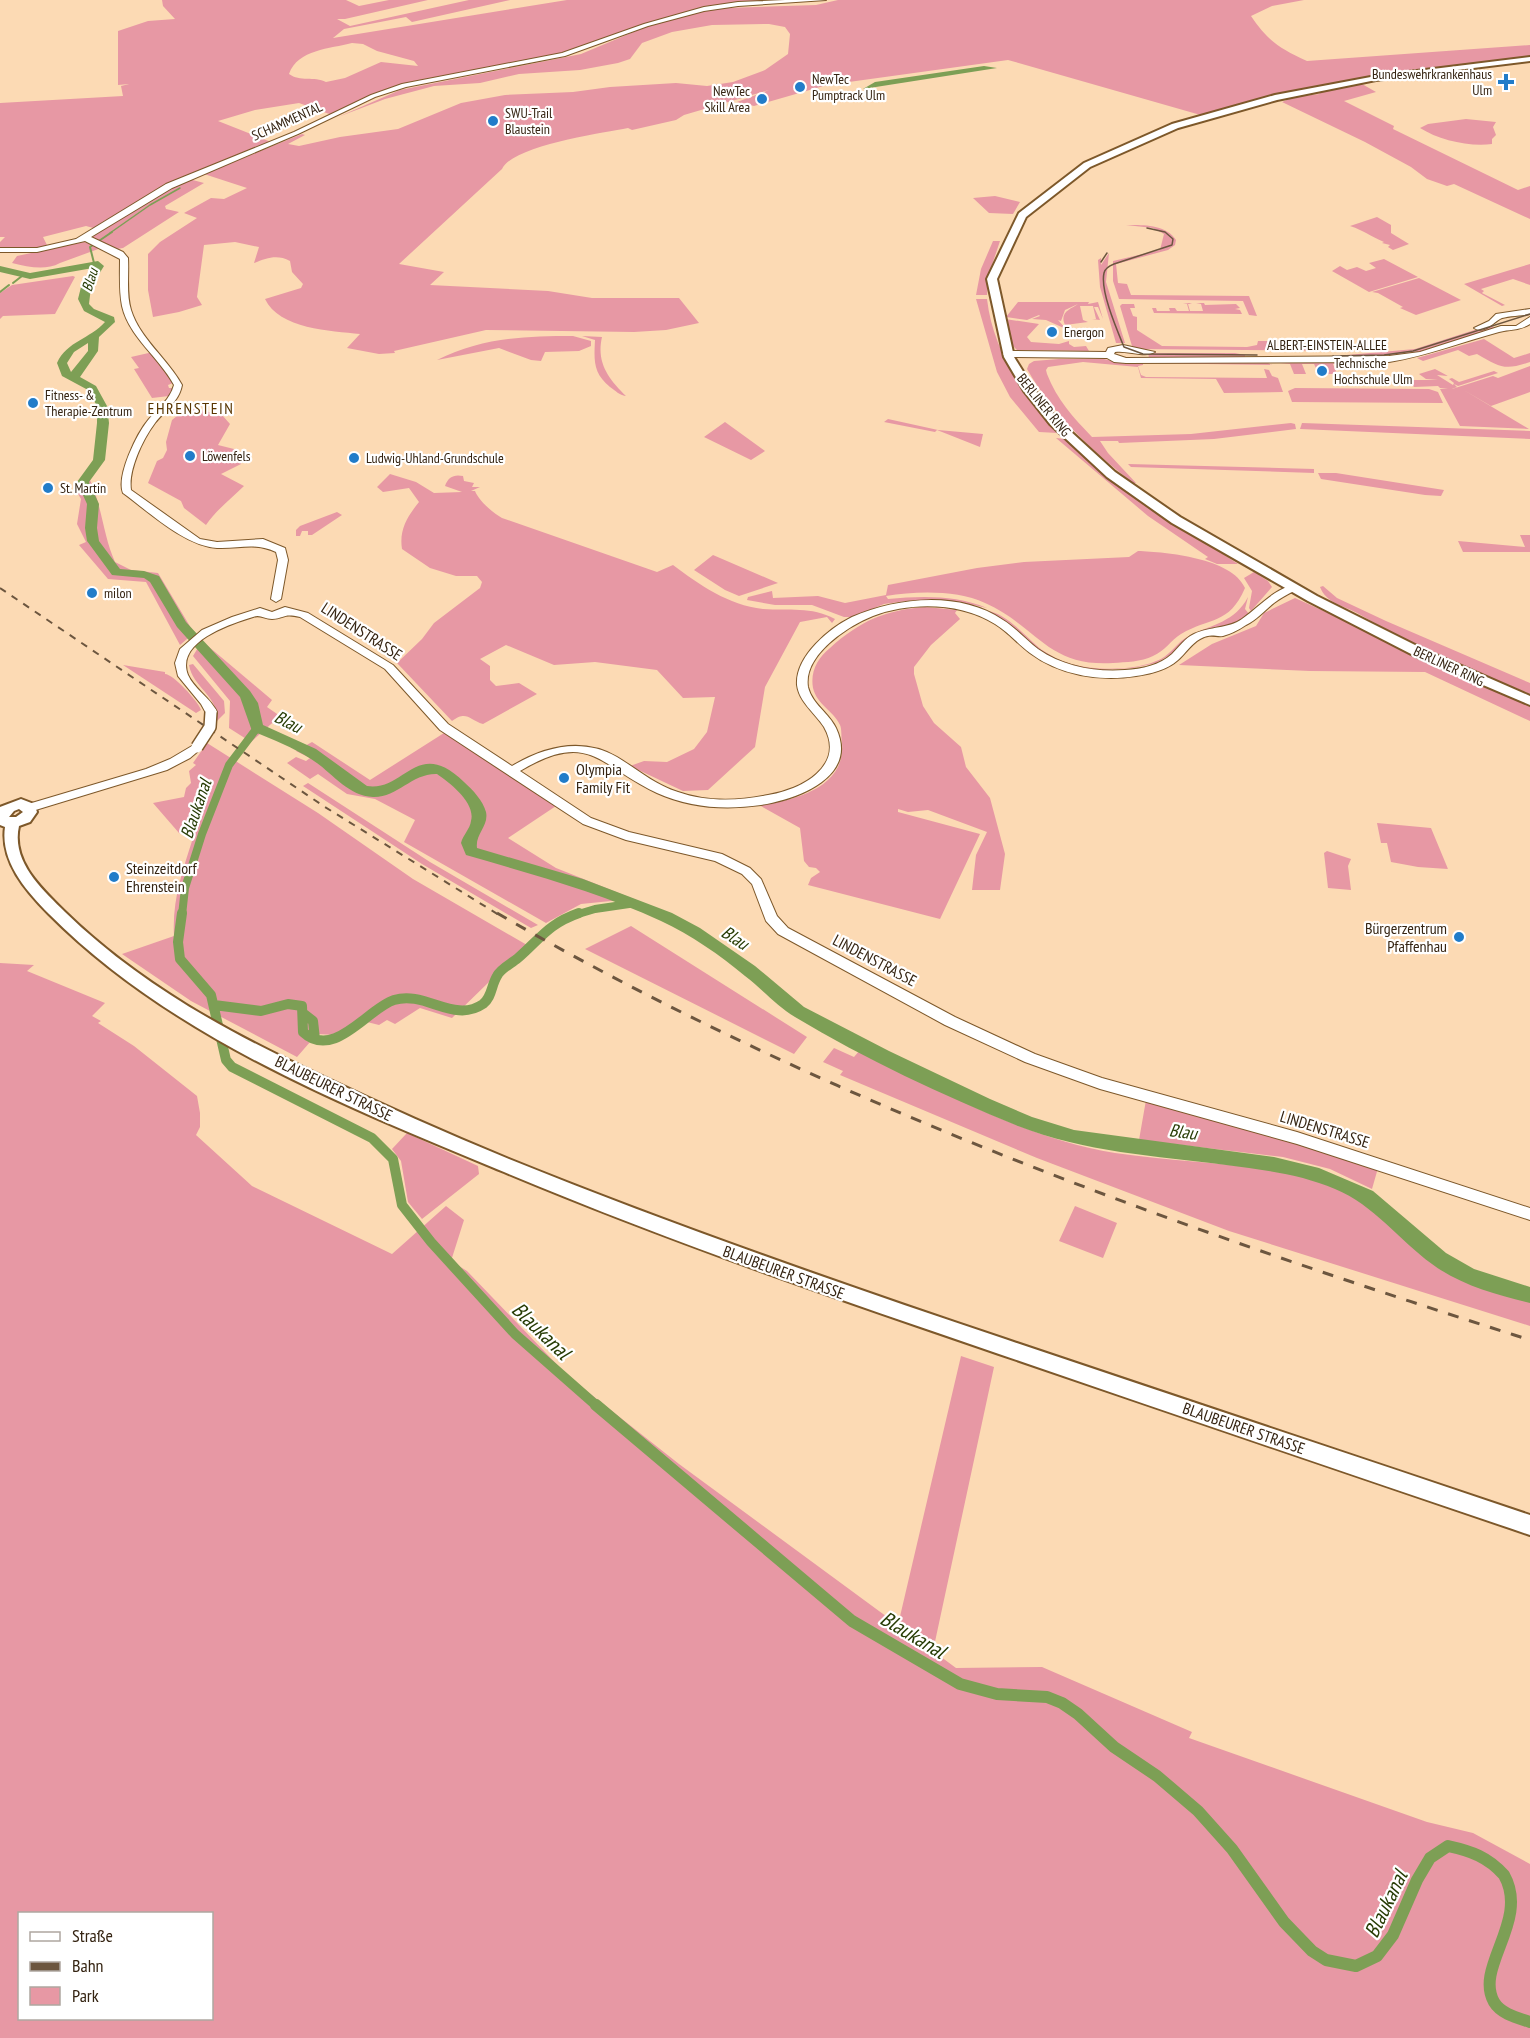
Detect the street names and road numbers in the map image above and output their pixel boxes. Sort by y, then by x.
street label: SCHAMMENTAL [249,97,325,145]
street label: ALBERT-EINSTEIN-ALLEE [1267,336,1387,354]
street label: BERLINER RING [1013,370,1075,440]
street label: LINDENSTRASSE [318,597,406,665]
street label: BERLINER RING [1411,642,1487,690]
street label: LINDENSTRASSE [830,930,921,991]
street label: BLAUBEURER STRASSE [272,1051,396,1125]
street label: LINDENSTRASSE [1278,1106,1372,1152]
street label: BLAUBEURER STRASSE [720,1241,848,1303]
street label: BLAUBEURER STRASSE [1180,1398,1308,1458]

